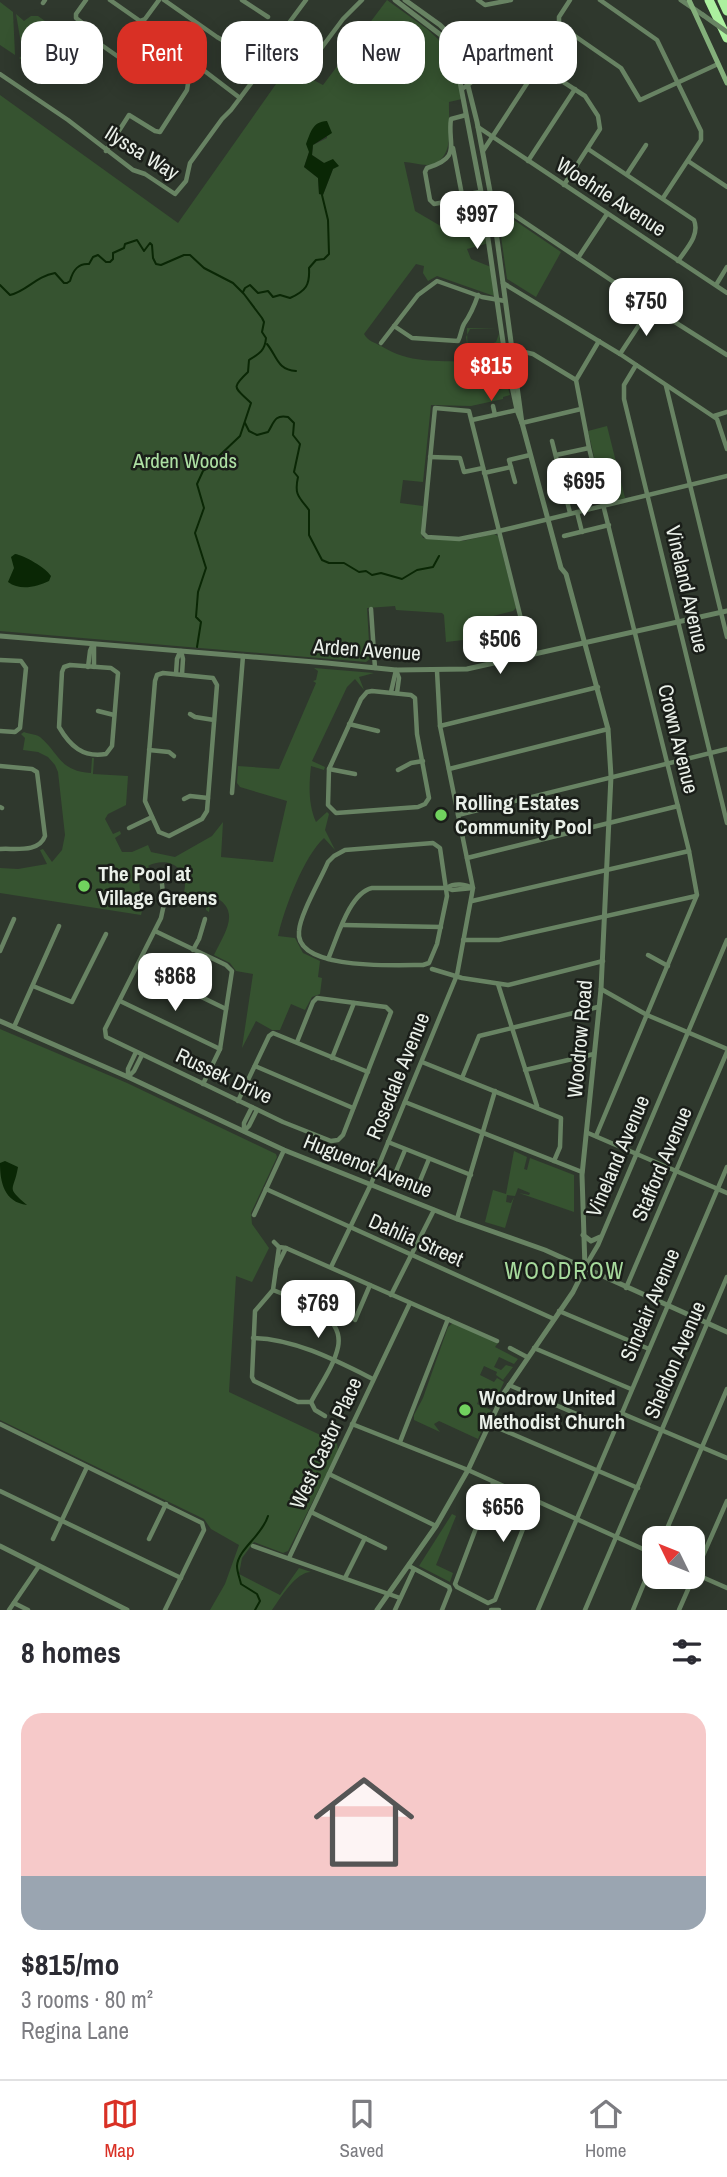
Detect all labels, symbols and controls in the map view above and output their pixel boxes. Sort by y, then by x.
chip: Buy [21,21,103,84]
chip: Rent [117,21,207,84]
chip: Filters [221,21,323,84]
chip: New [337,21,425,84]
chip: Apartment [439,21,577,84]
street label: Ilyssa Way [100,118,185,187]
street label: Woehrle Avenue [551,150,672,243]
pin: $997 [436,191,518,251]
text: $997 [456,198,498,229]
pin: $750 [605,278,687,338]
text: $750 [625,285,667,316]
pin: $815 [450,344,532,403]
text: $815 [470,350,512,381]
park label: Arden Woods [132,446,237,475]
pin: $695 [543,458,625,518]
text: $695 [563,465,605,496]
street label: Vineland Avenue [659,522,716,655]
pin: $506 [459,616,541,676]
text: $506 [479,623,521,654]
street label: Arden Avenue [311,631,422,668]
street label: Crown Avenue [651,681,706,797]
place label: Rolling Estates Community Pool [455,788,592,841]
marker: Rolling Estates Community Pool [433,807,449,823]
place label: The Pool at Village Greens [98,859,217,912]
marker: The Pool at Village Greens [76,878,92,894]
pin: $868 [134,954,216,1013]
text: $868 [154,960,196,991]
street label: Woodrow Road [560,979,599,1099]
street label: Rosedale Avenue [359,1008,436,1144]
street label: Russek Drive [171,1041,277,1111]
street label: Vineland Avenue [579,1090,656,1221]
street label: Stafford Avenue [624,1102,699,1226]
street label: Huguenot Avenue [299,1126,437,1205]
street label: Dahlia Street [364,1206,468,1273]
street label: Sinclair Avenue [613,1244,686,1366]
district label: WOODROW [505,1255,625,1286]
pin: $769 [277,1280,359,1340]
text: $769 [297,1287,339,1318]
street label: Sheldon Avenue [637,1297,712,1423]
street label: West Castor Place [282,1372,369,1513]
place label: Woodrow United Methodist Church [479,1383,625,1436]
marker: Woodrow United Methodist Church [457,1402,473,1418]
pin: $656 [462,1484,544,1544]
text: $656 [482,1491,524,1522]
north arrow [642,1526,705,1589]
map controls [642,1526,705,1589]
text: 8 homes [21,1632,121,1672]
icon: filters [668,1633,706,1671]
icon: home [301,1759,427,1885]
text: $815/mo [21,1944,119,1984]
text: 3 rooms · 80 m² [21,1984,153,2015]
text: Regina Lane [21,2015,129,2046]
tab: Map [101,2095,139,2163]
tab: Saved [340,2095,384,2163]
tab: Home [585,2095,626,2163]

